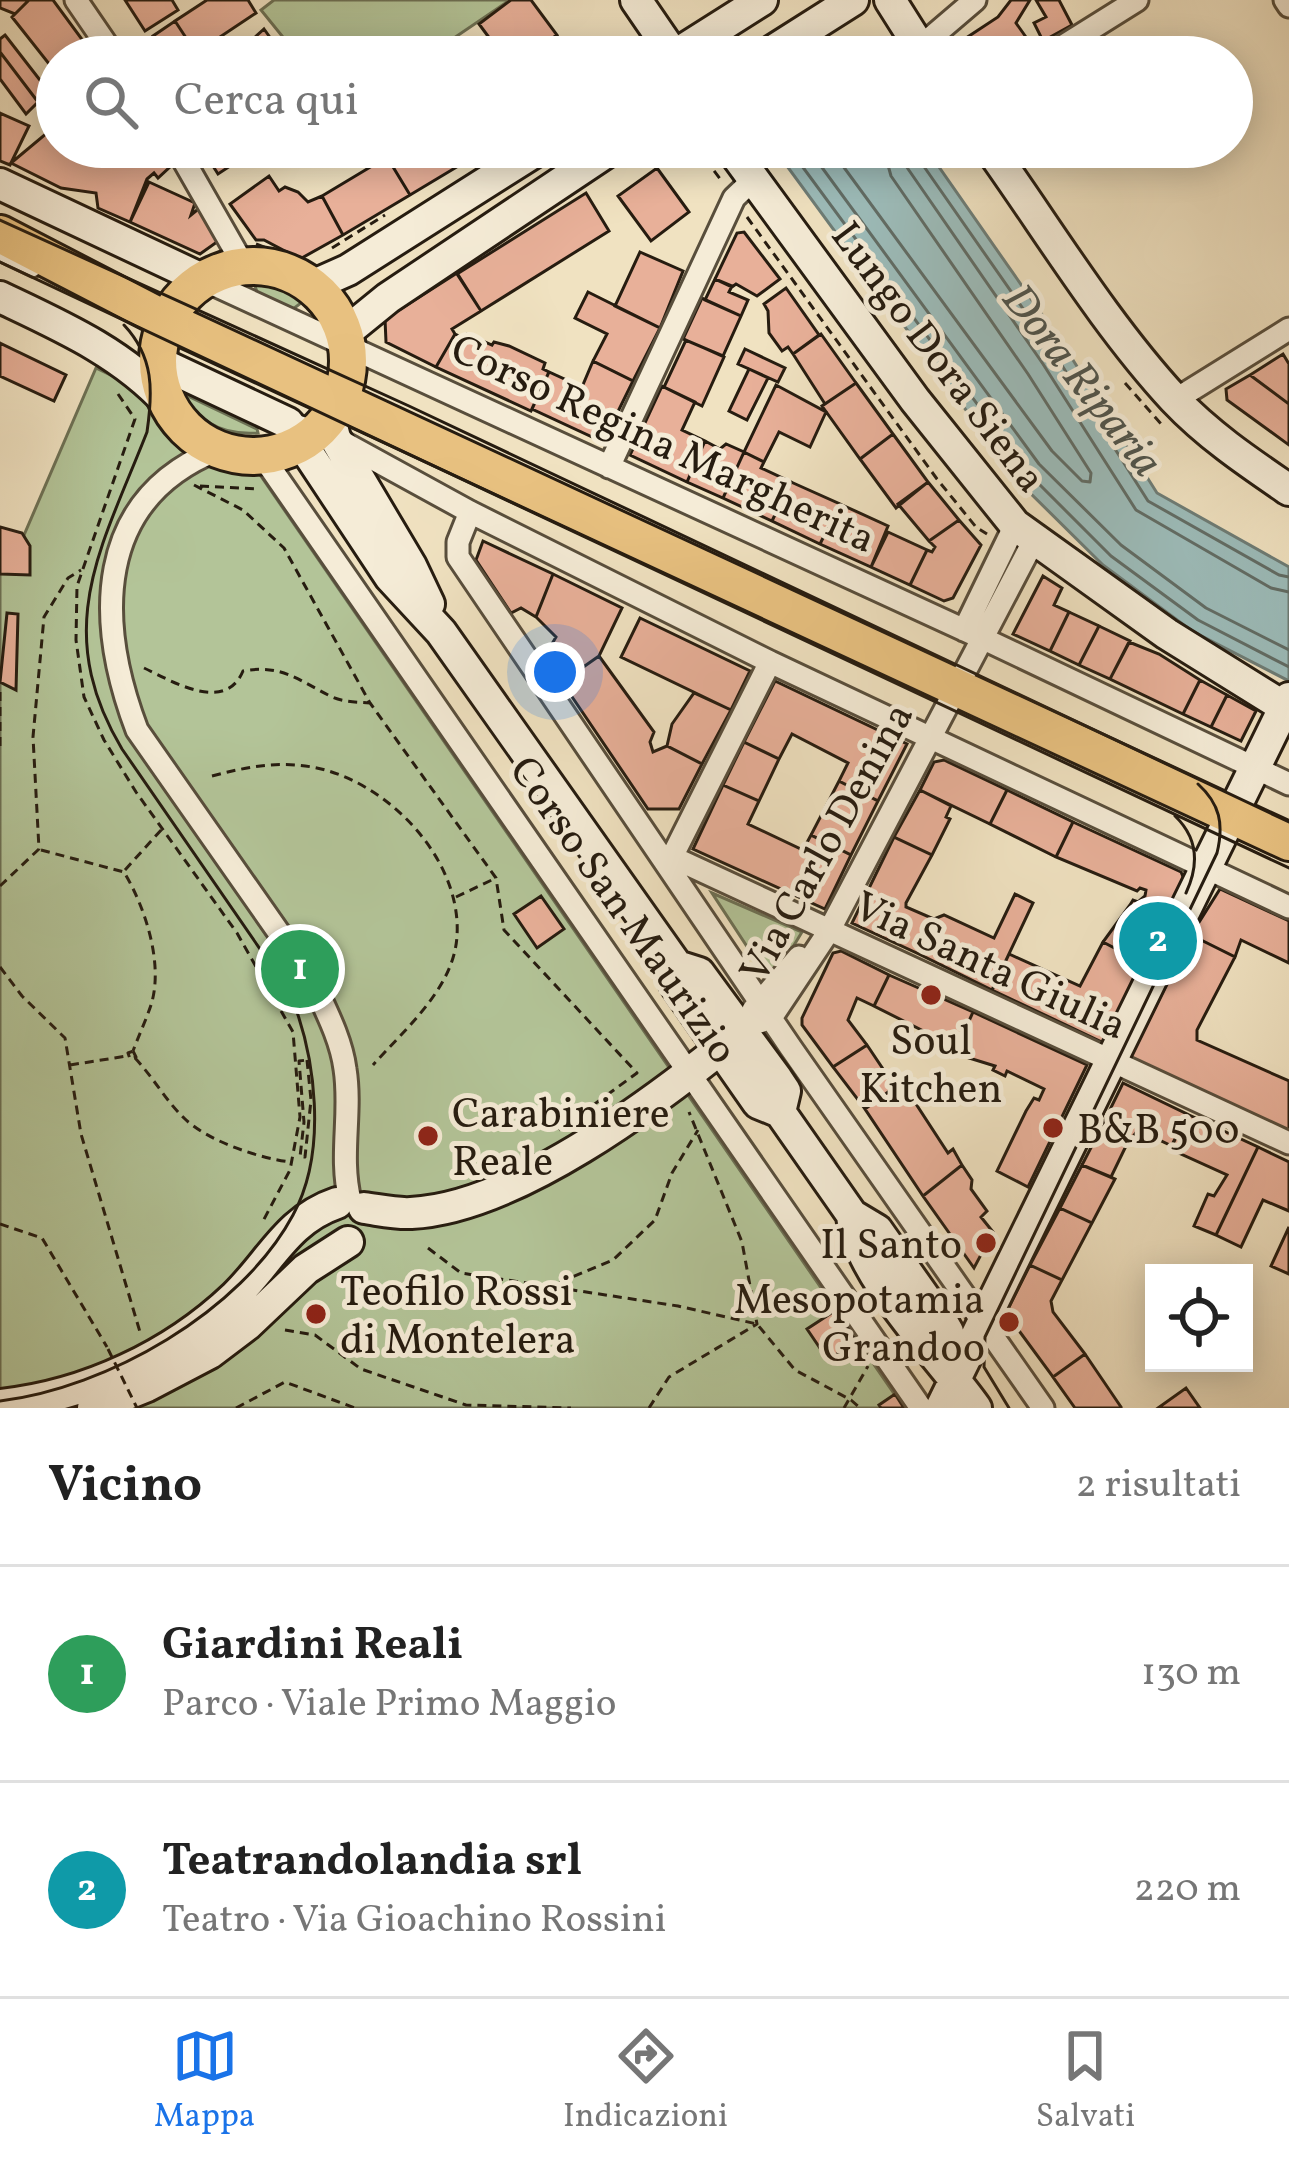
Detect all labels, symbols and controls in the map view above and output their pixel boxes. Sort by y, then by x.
search box [36,36,1253,168]
icon: search [78,69,144,135]
text: Cerca qui [174,71,359,134]
street label: Lungo Dora Siena [815,211,1058,507]
water label: Dora Riparia [985,272,1176,492]
street label: Corso Regina Margherita [440,322,884,571]
your location [525,642,585,702]
street label: Via Carlo Denina [727,693,930,995]
street label: Corso San Maurizio [493,746,750,1077]
street label: Via Santa Giulia [843,879,1135,1057]
pin: 2 [1119,896,1197,986]
pin: 1 [261,924,339,1014]
marker: Soul Kitchen [918,982,944,1008]
place label: Soul Kitchen [859,1014,1003,1121]
place label: Carabiniere Reale [452,1087,670,1194]
place label: B&B 500 [1077,1103,1240,1162]
marker: B&B 500 [1040,1115,1066,1141]
marker: Carabiniere Reale [415,1123,441,1149]
place label: Il Santo [820,1218,962,1277]
marker: Il Santo [973,1230,999,1256]
map controls [1145,1264,1253,1372]
button: locate [1145,1264,1253,1372]
place label: Teofilo Rossi di Montelera [340,1265,576,1372]
place label: Mesopotamia Grandoo [734,1273,985,1380]
marker: Teofilo Rossi di Montelera [303,1301,329,1327]
marker: Mesopotamia Grandoo [996,1309,1022,1335]
text: Vicino [48,1451,202,1522]
text: 2 risultati [1076,1459,1241,1513]
text: Giardini Reali [162,1615,463,1678]
text: 1 [79,1647,95,1701]
text: 130 m [1141,1647,1241,1701]
text: Parco · Viale Primo Maggio [162,1678,616,1732]
text: Teatrandolandia srl [162,1831,582,1894]
text: 2 [77,1863,97,1917]
text: 220 m [1134,1863,1241,1917]
text: Teatro · Via Gioachino Rossini [162,1894,667,1948]
tab: Mappa [154,2023,255,2141]
tab: Indicazioni [563,2023,728,2141]
tab: Salvati [1036,2023,1135,2141]

